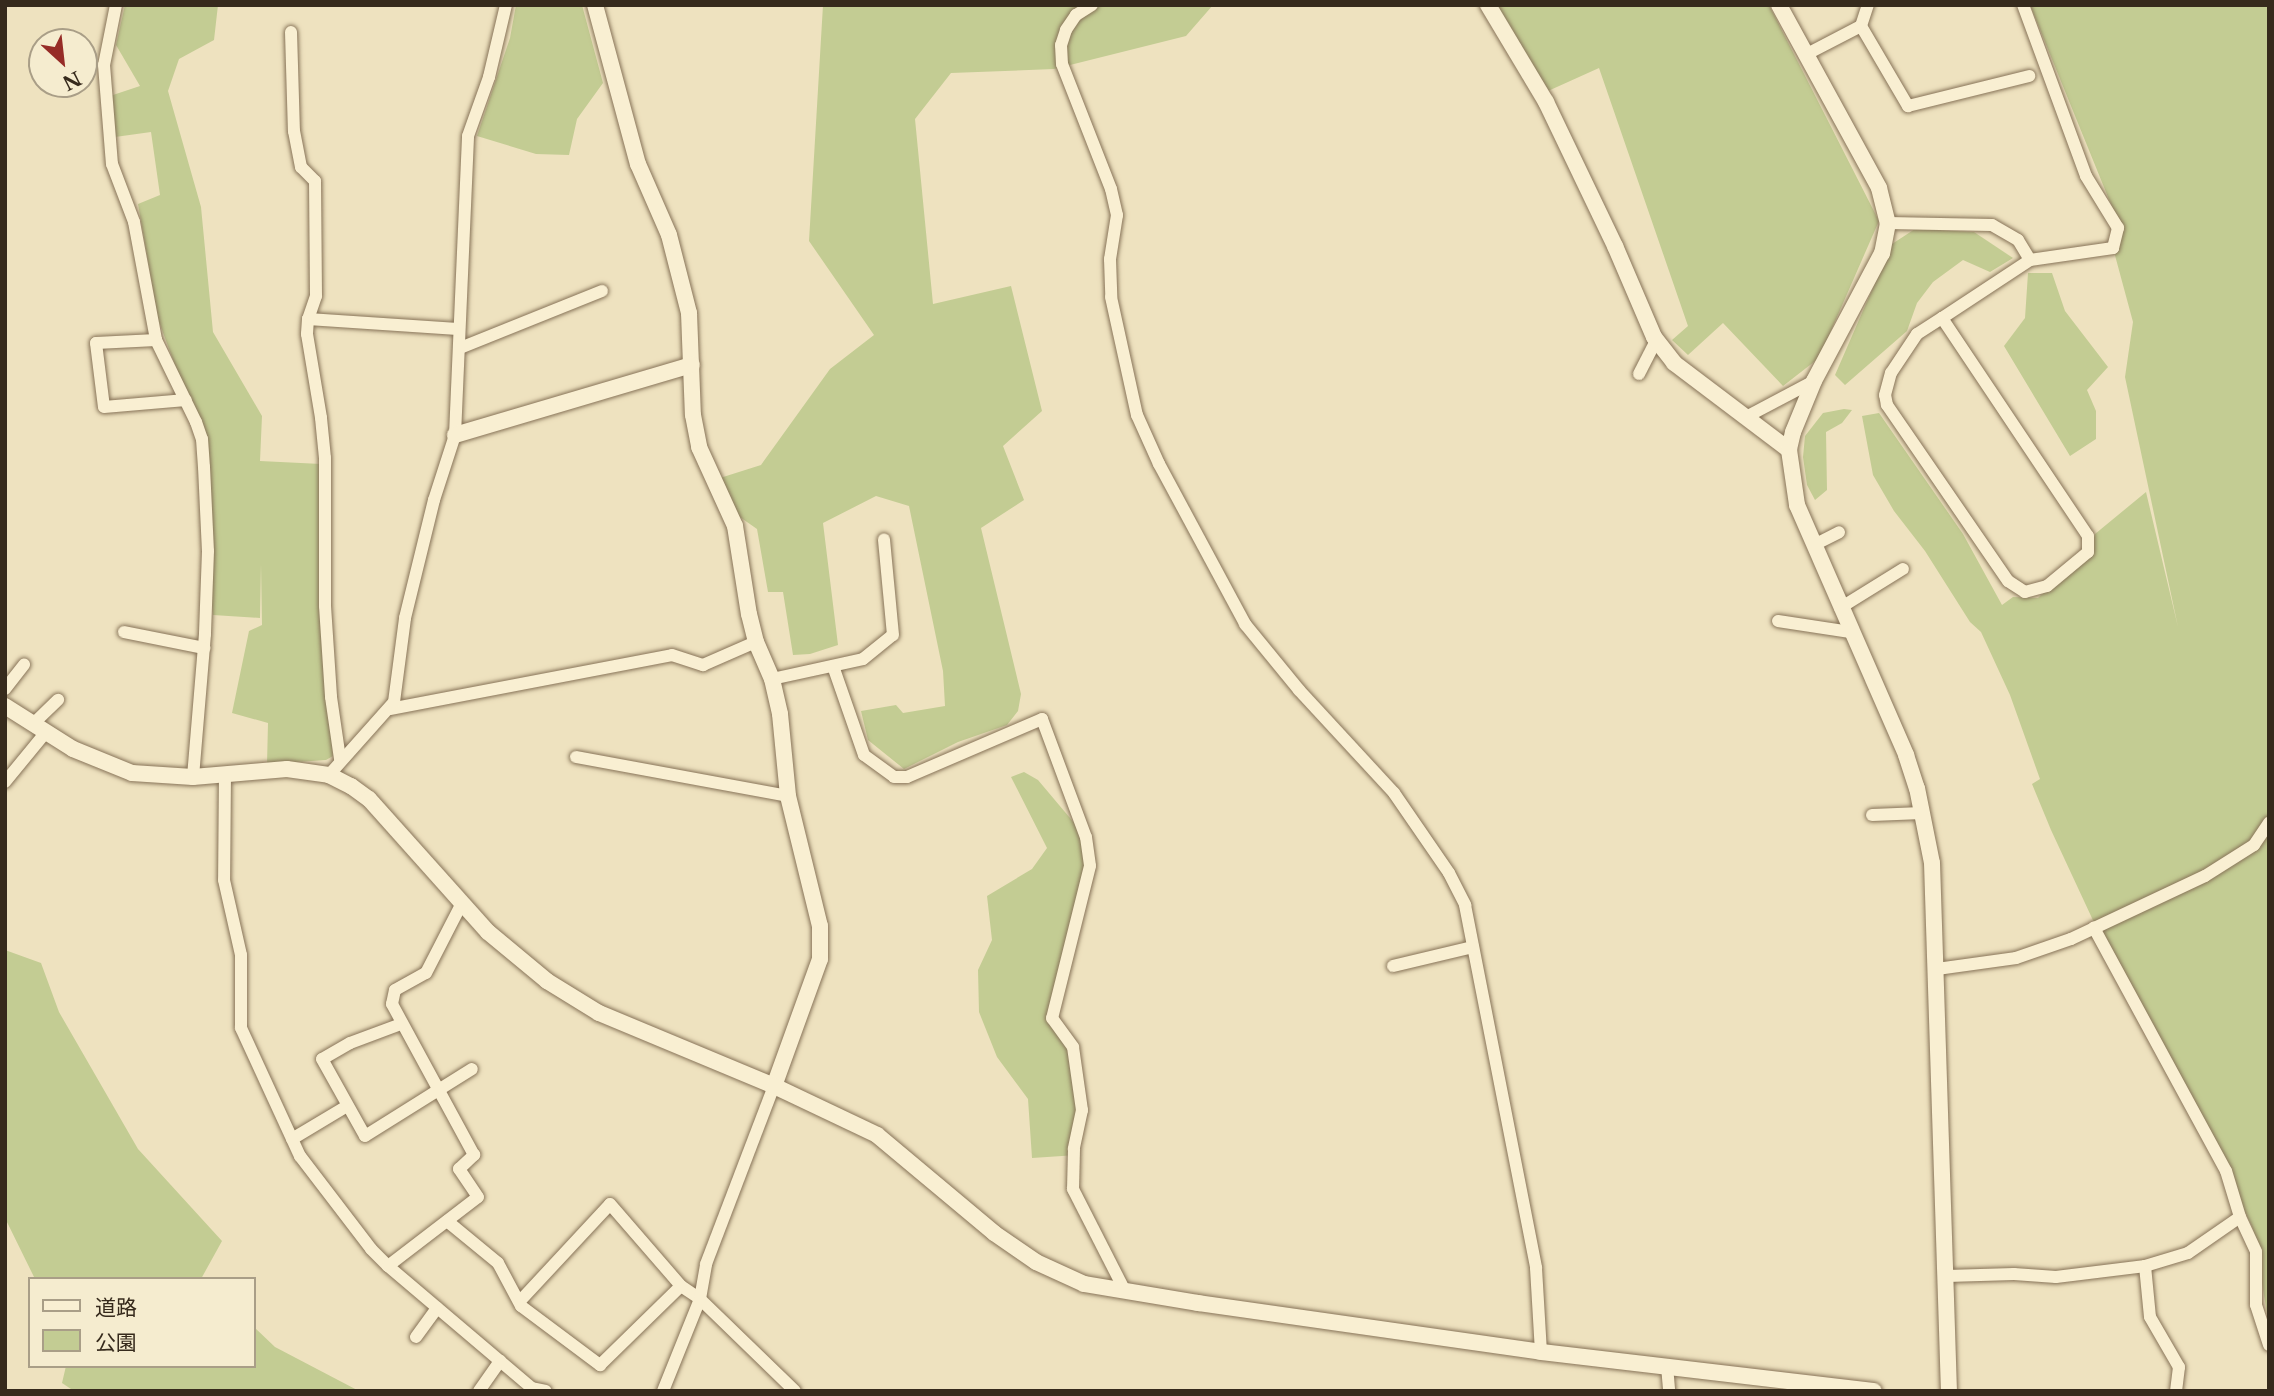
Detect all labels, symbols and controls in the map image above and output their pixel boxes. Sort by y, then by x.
north arrow [28,28,98,98]
text: N [59,66,85,95]
legend [28,1277,256,1368]
text: 道路 [95,1295,137,1321]
text: 公園 [95,1330,137,1356]

